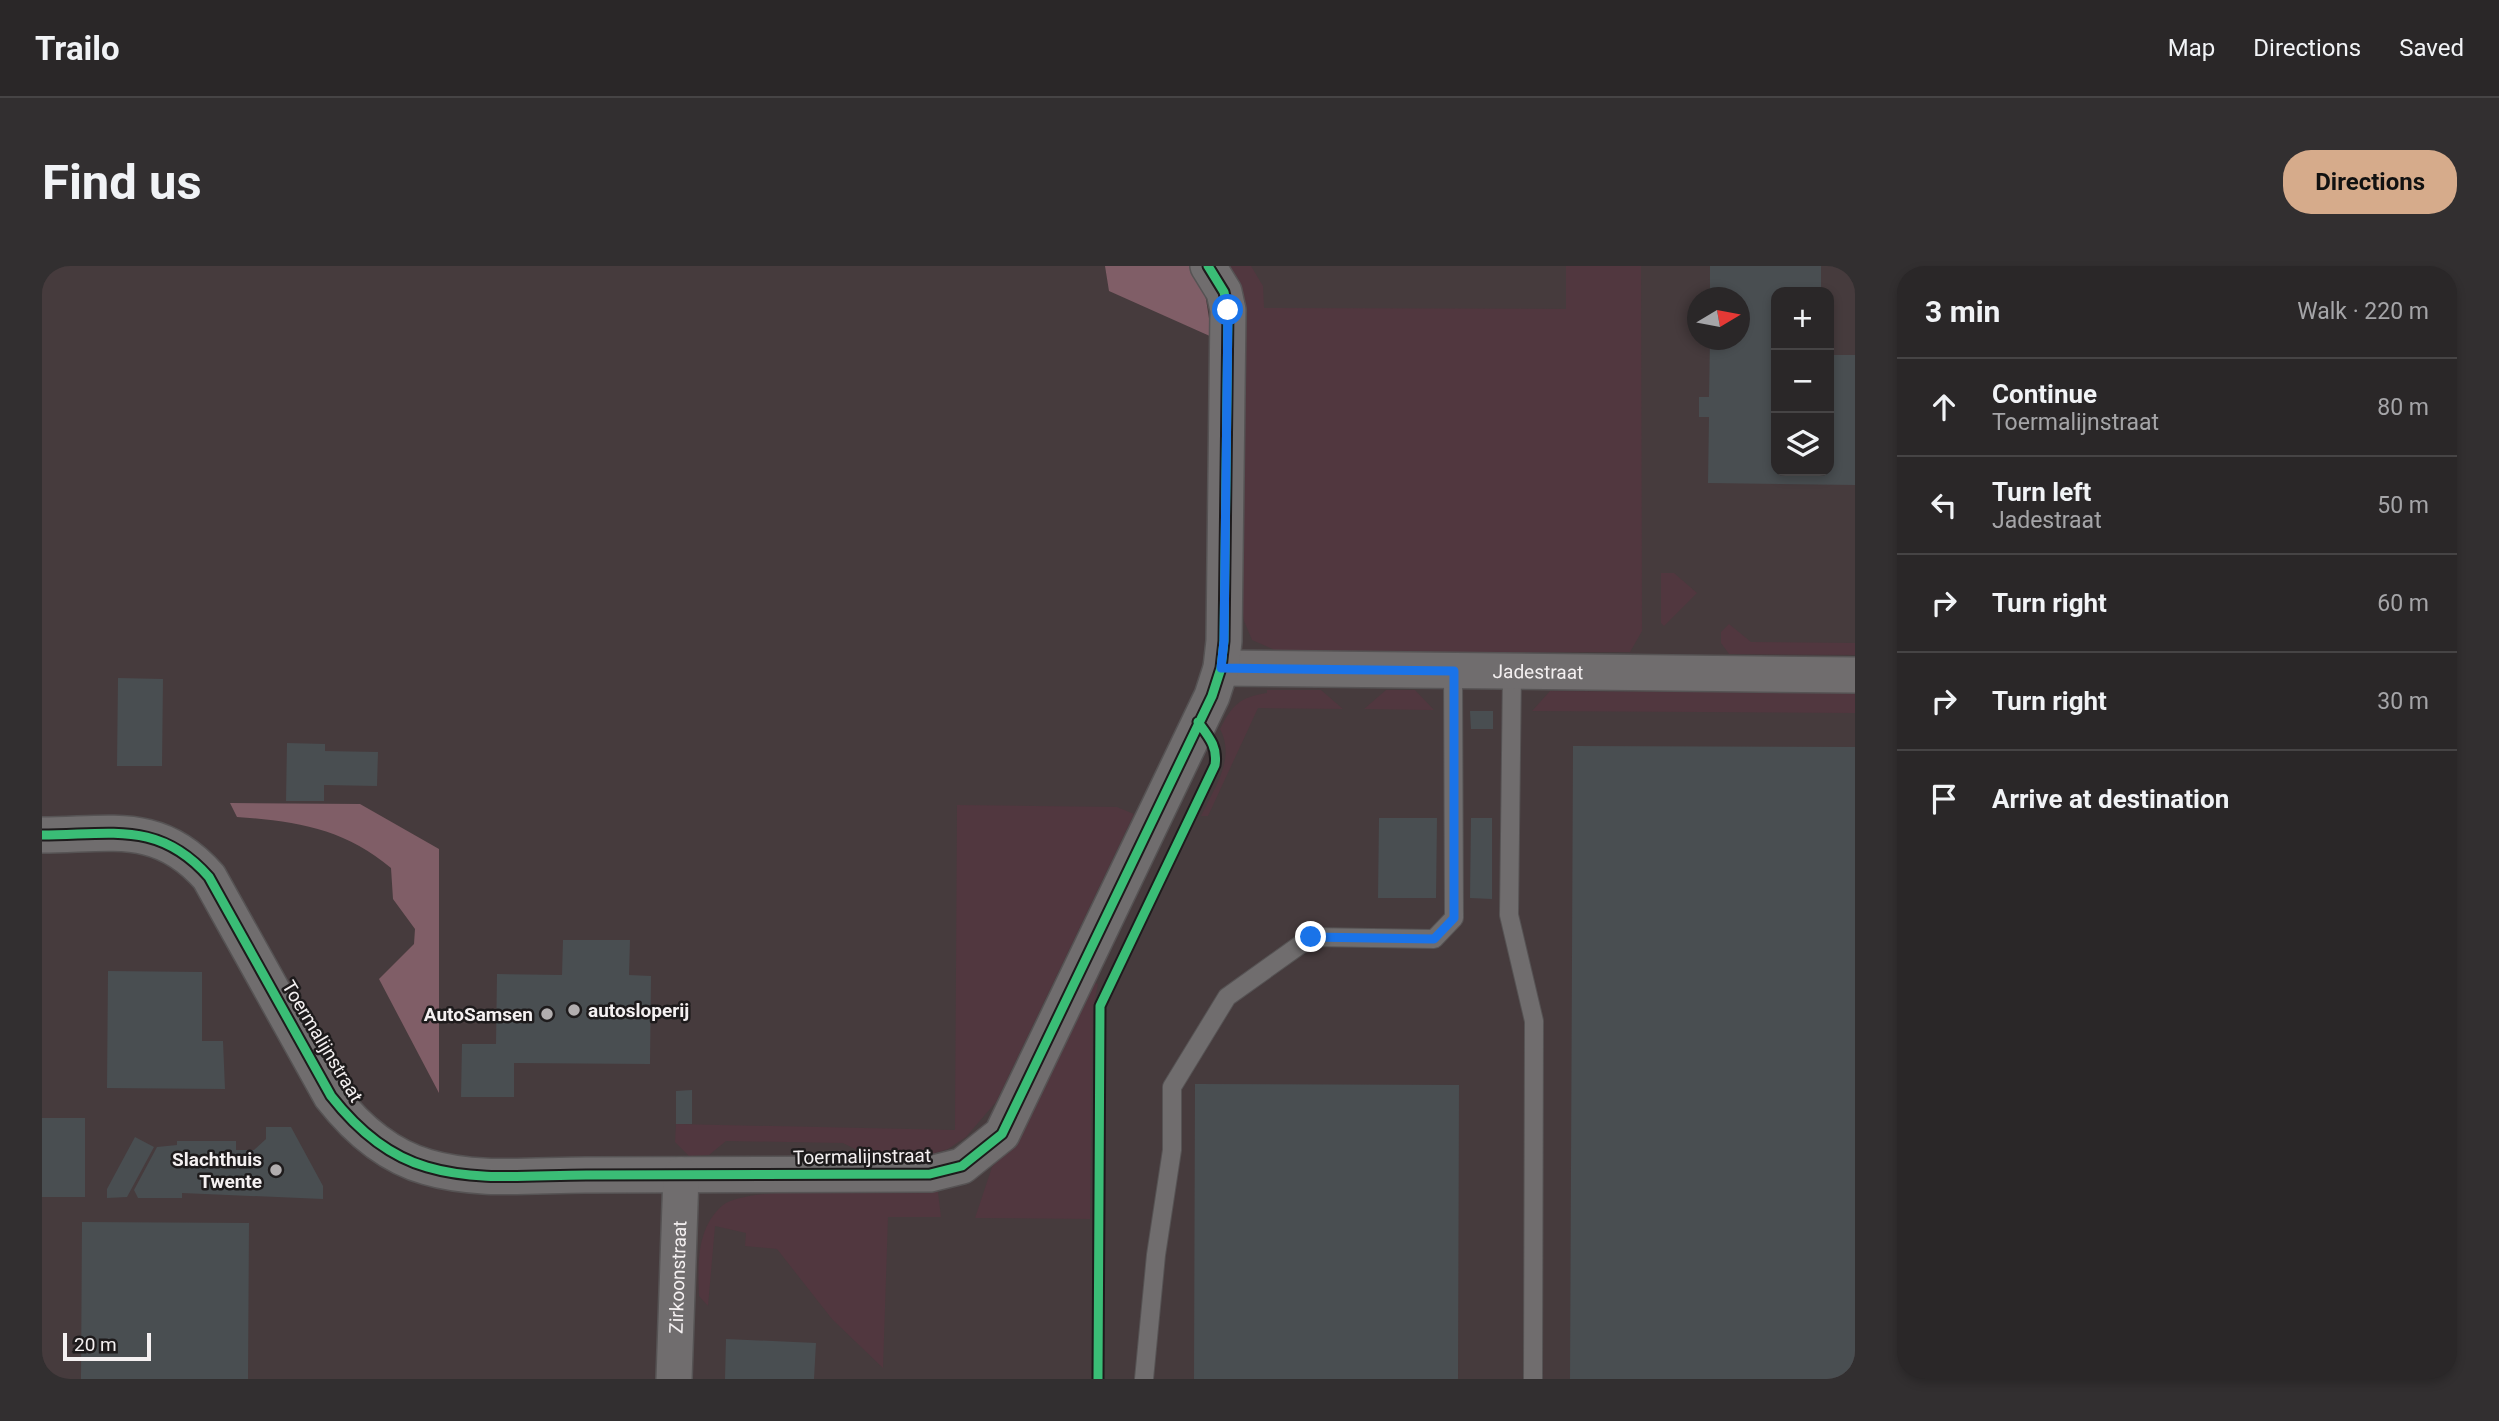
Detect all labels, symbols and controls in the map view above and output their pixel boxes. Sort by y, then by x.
text: Trailo [35,29,120,68]
text: Map [2168,34,2215,62]
text: Directions [2253,34,2361,62]
text: Saved [2399,34,2464,62]
button: Directions [2283,150,2457,214]
text: Find us [42,154,202,211]
north arrow [1687,287,1750,350]
map controls [1771,287,1834,476]
button: + [1771,287,1834,350]
route start [1212,294,1243,325]
text: 3 min [1925,294,2000,329]
text: Walk · 220 m [2297,298,2429,325]
button: − [1771,350,1834,413]
text: Continue [1992,379,2097,409]
icon: ahead [1925,388,1963,426]
text: 80 m [2377,394,2429,421]
text: Toermalijnstraat [1992,409,2159,436]
button: layers [1771,413,1834,476]
text: Turn left [1992,477,2091,507]
icon: left [1925,486,1963,524]
text: 50 m [2377,492,2429,519]
text: Jadestraat [1992,507,2102,534]
icon: right [1925,584,1963,622]
text: Turn right [1992,588,2107,618]
text: 60 m [2377,590,2429,617]
street label: Jadestraat [1493,660,1583,684]
icon: right [1925,682,1963,720]
text: Turn right [1992,686,2107,716]
text: 30 m [2377,688,2429,715]
icon: arrive [1925,780,1963,818]
text: Arrive at destination [1992,784,2229,814]
route end [1295,921,1326,952]
street label: Toermalijnstraat [277,976,368,1106]
place label: autosloperij [588,999,689,1022]
marker: autosloperij [566,1002,582,1018]
place label: AutoSamsen [424,1003,533,1026]
marker: AutoSamsen [539,1006,555,1022]
street label: Toermalijnstraat [793,1144,931,1169]
place label: Slachthuis Twente [172,1148,262,1193]
marker: Slachthuis Twente [268,1162,284,1178]
street label: Zirkoonstraat [665,1220,691,1334]
scale bar [63,1330,150,1362]
text: 20 m [74,1333,117,1356]

